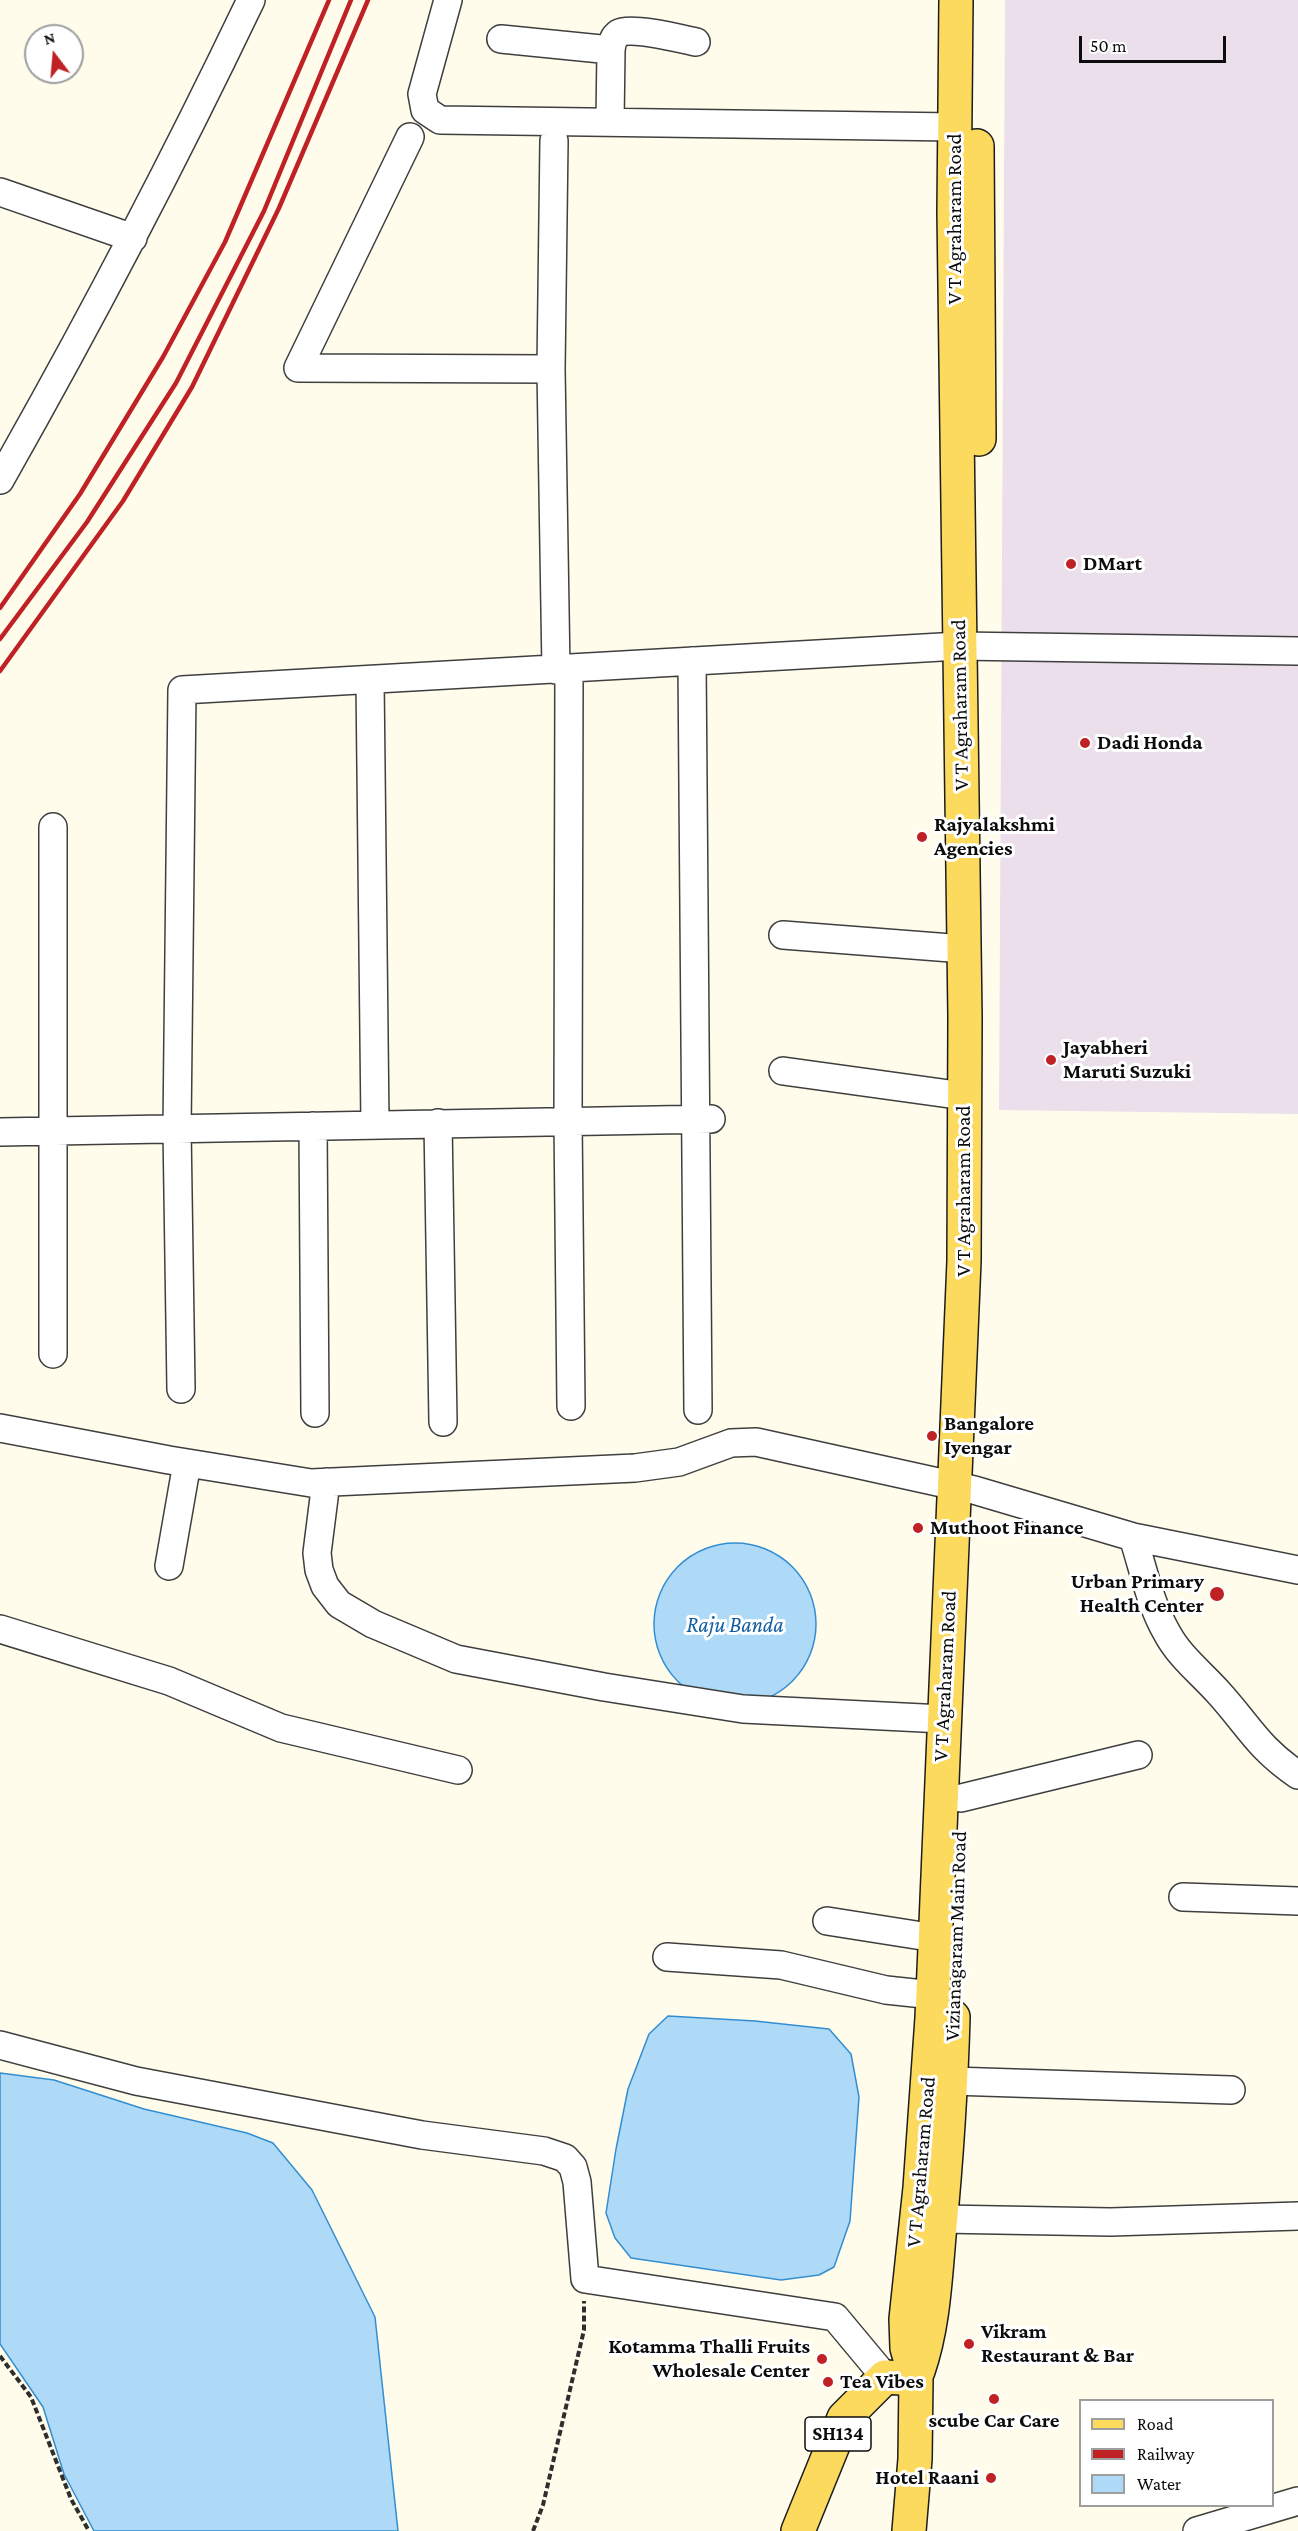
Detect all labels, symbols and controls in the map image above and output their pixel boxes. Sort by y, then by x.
north arrow [24,24,84,84]
scale bar [1082,24,1229,62]
text: N [42,28,57,48]
text: 50 m [1090,36,1127,56]
street label: V T Agraharam Road [942,133,968,305]
place label: DMart [1083,551,1142,577]
marker: DMart [1064,557,1078,571]
street label: V T Agraharam Road [946,619,974,791]
place label: Dadi Honda [1097,730,1202,756]
marker: Dadi Honda [1078,736,1092,750]
place label: Rajyalakshmi Agencies [934,812,1055,862]
marker: Rajyalakshmi Agencies [915,830,929,844]
place label: Jayabheri Maruti Suzuki [1063,1035,1191,1085]
marker: Jayabheri Maruti Suzuki [1044,1053,1058,1067]
street label: V T Agraharam Road [951,1105,977,1277]
place label: Bangalore Iyengar [944,1411,1034,1461]
marker: Bangalore Iyengar [925,1429,939,1443]
place label: Muthoot Finance [930,1515,1084,1541]
marker: Muthoot Finance [911,1521,925,1535]
place label: Urban Primary Health Center [1071,1569,1204,1619]
marker: Urban Primary Health Center [1208,1585,1226,1603]
street label: V T Agraharam Road [928,1590,962,1762]
water label: Raju Banda [686,1612,784,1638]
street label: Vizianagaram Main Road [940,1831,972,2041]
street label: V T Agraharam Road [901,2076,941,2248]
place label: Vikram Restaurant & Bar [981,2319,1134,2369]
place label: Kotamma Thalli Fruits Wholesale Center [608,2334,810,2384]
marker: Vikram Restaurant & Bar [962,2337,976,2351]
marker: Kotamma Thalli Fruits Wholesale Center [815,2352,829,2366]
place label: Tea Vibes [840,2369,924,2395]
marker: Tea Vibes [821,2375,835,2389]
marker: scube Car Care [987,2392,1001,2406]
legend [1079,2399,1274,2507]
place label: scube Car Care [929,2408,1059,2434]
text: Road [1137,2414,1174,2434]
road number: SH134 [805,2417,871,2451]
text: Railway [1137,2444,1194,2464]
place label: Hotel Raani [875,2465,979,2491]
marker: Hotel Raani [984,2471,998,2485]
text: Water [1137,2474,1181,2494]

